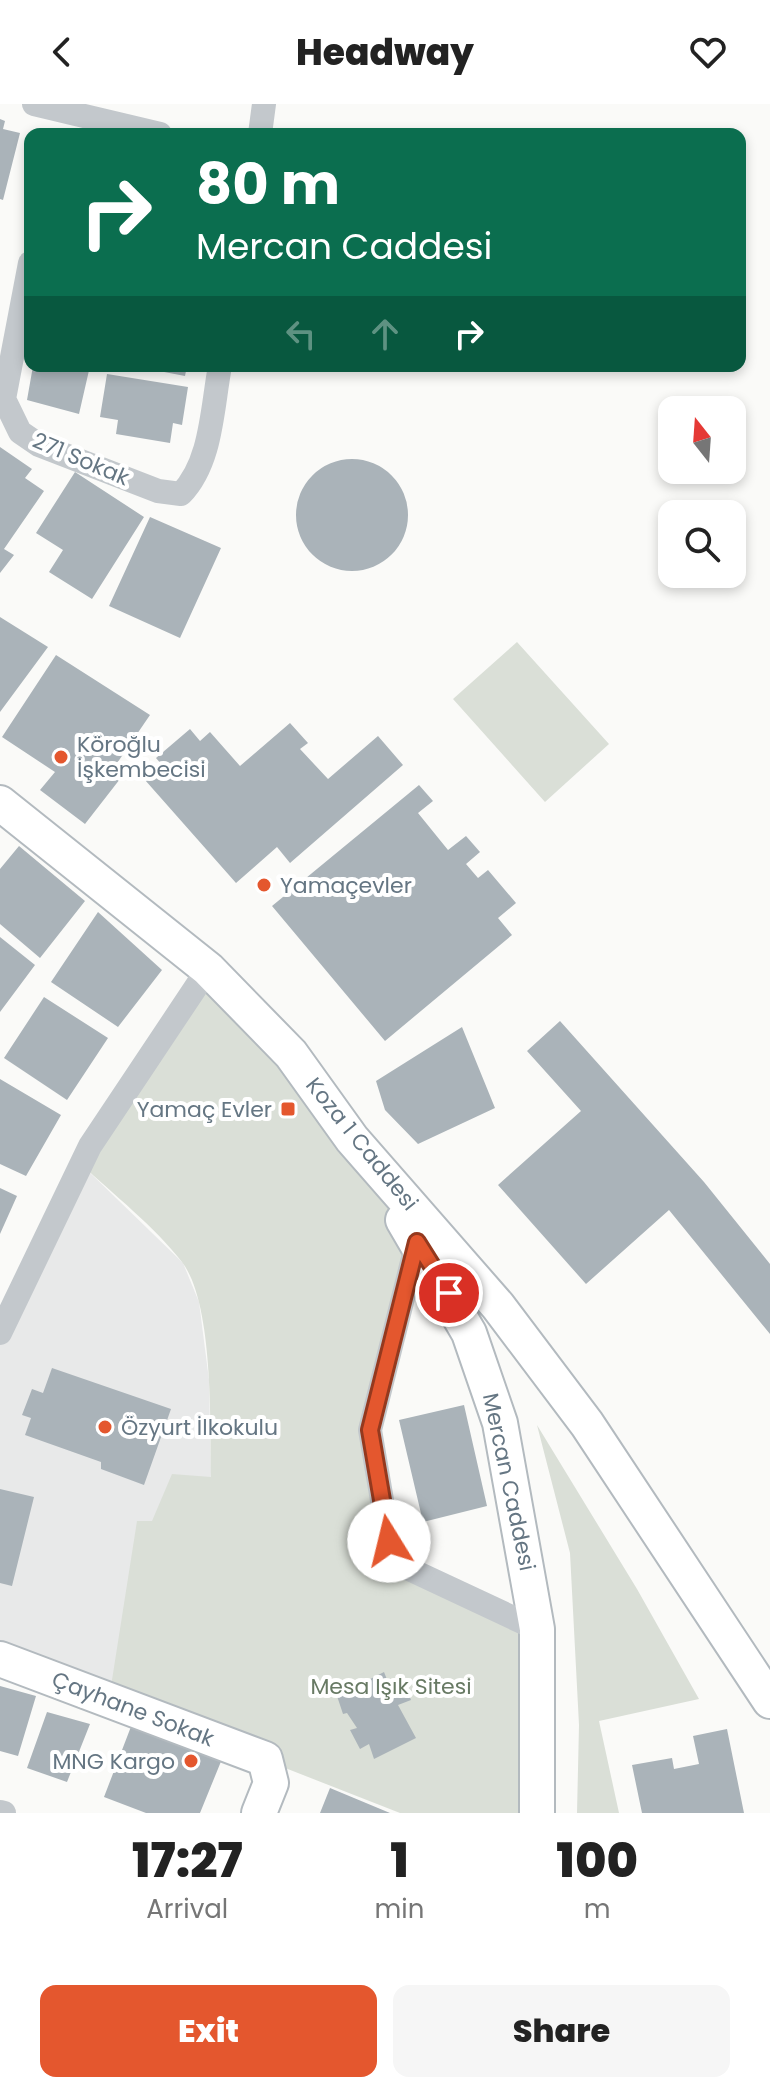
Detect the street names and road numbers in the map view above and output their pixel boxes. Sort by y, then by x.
street label: 271 Sokak [28,425,135,493]
street label: Koza 1 Caddesi [299,1071,425,1217]
street label: Mercan Caddesi [475,1390,543,1574]
street label: Çayhane Sokak [47,1664,219,1754]

